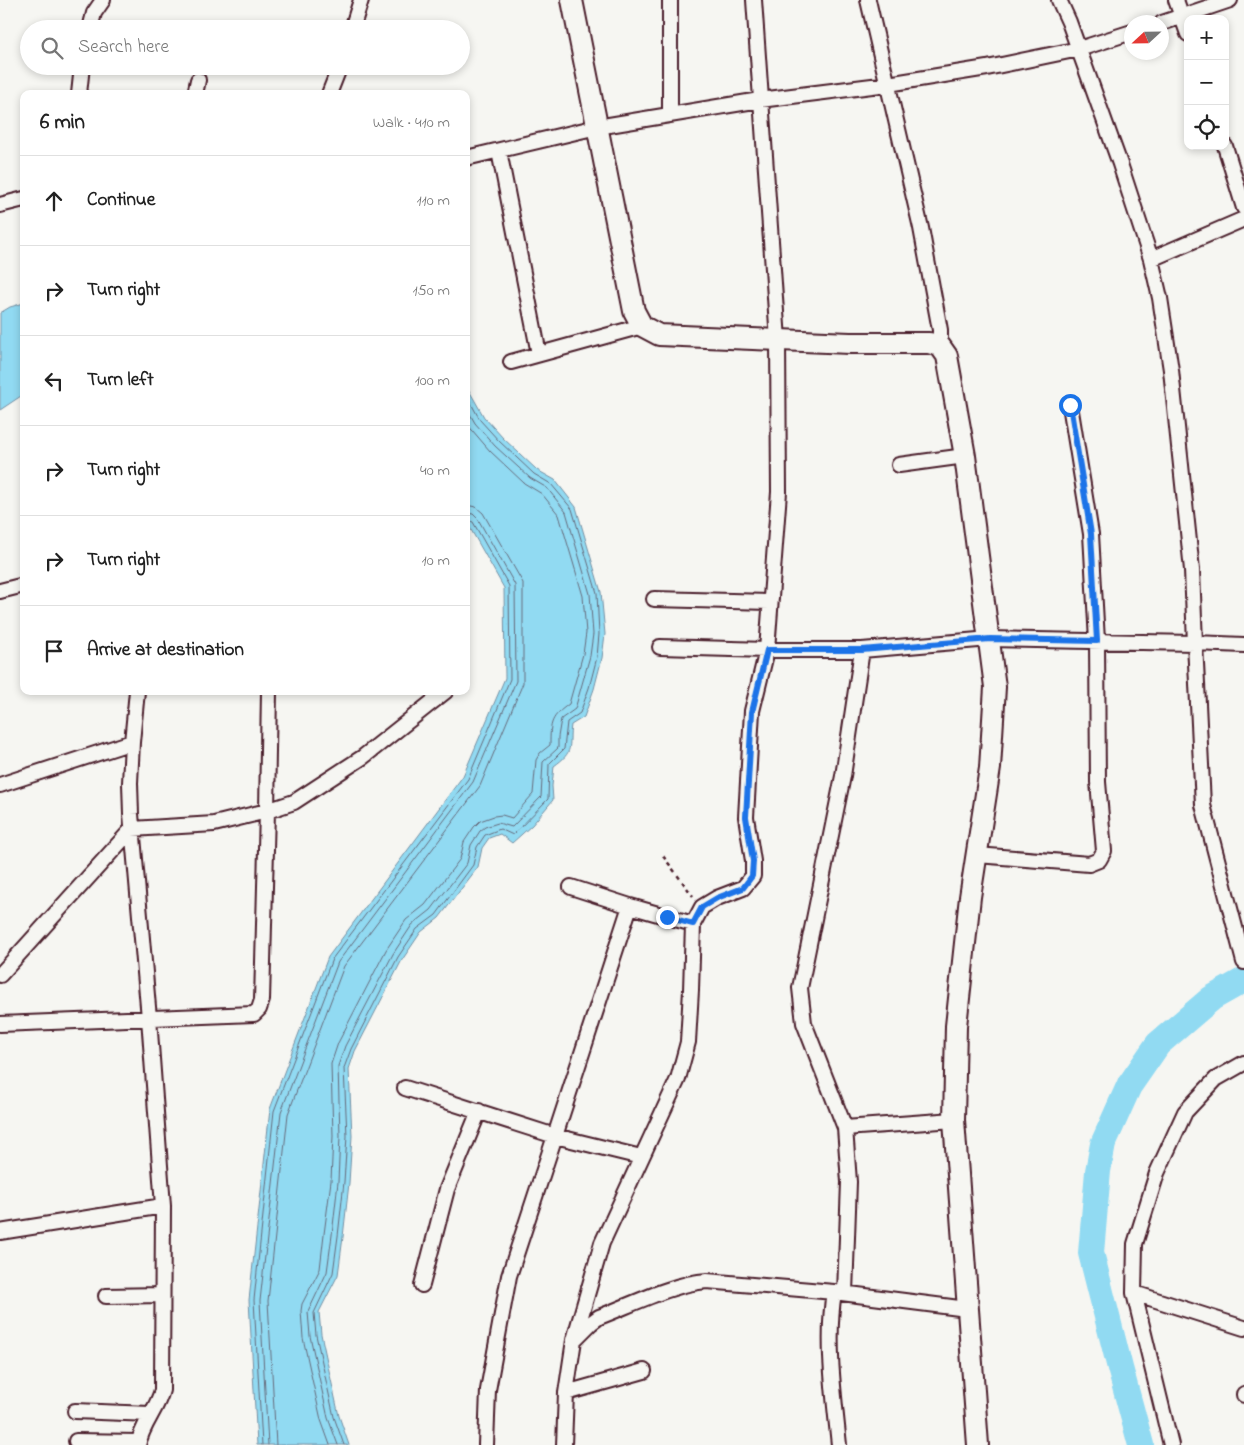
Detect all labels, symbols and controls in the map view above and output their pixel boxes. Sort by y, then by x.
north arrow [1124,15,1169,60]
map controls [1184,15,1229,150]
button: + [1184,15,1229,60]
search box [20,20,470,75]
icon: search [38,34,66,62]
text: Search here [78,34,169,61]
button: − [1184,60,1229,105]
button: locate [1184,105,1229,150]
text: 6 min [40,108,85,138]
text: Walk · 410 m [373,111,450,135]
icon: ahead [40,187,68,215]
text: Continue [87,187,155,214]
text: 110 m [416,189,450,213]
icon: right [40,277,68,305]
text: Turn right [87,277,160,304]
text: 150 m [412,279,450,303]
icon: left [40,367,68,395]
text: Turn left [87,367,154,394]
text: 100 m [415,369,450,393]
route start [1059,394,1082,417]
icon: right [40,457,68,485]
text: Turn right [87,457,160,484]
text: 40 m [420,459,450,483]
icon: right [40,547,68,575]
text: Turn right [87,547,160,574]
text: 10 m [422,549,450,573]
icon: arrive [40,637,68,665]
text: Arrive at destination [87,637,244,664]
route end [656,906,679,929]

